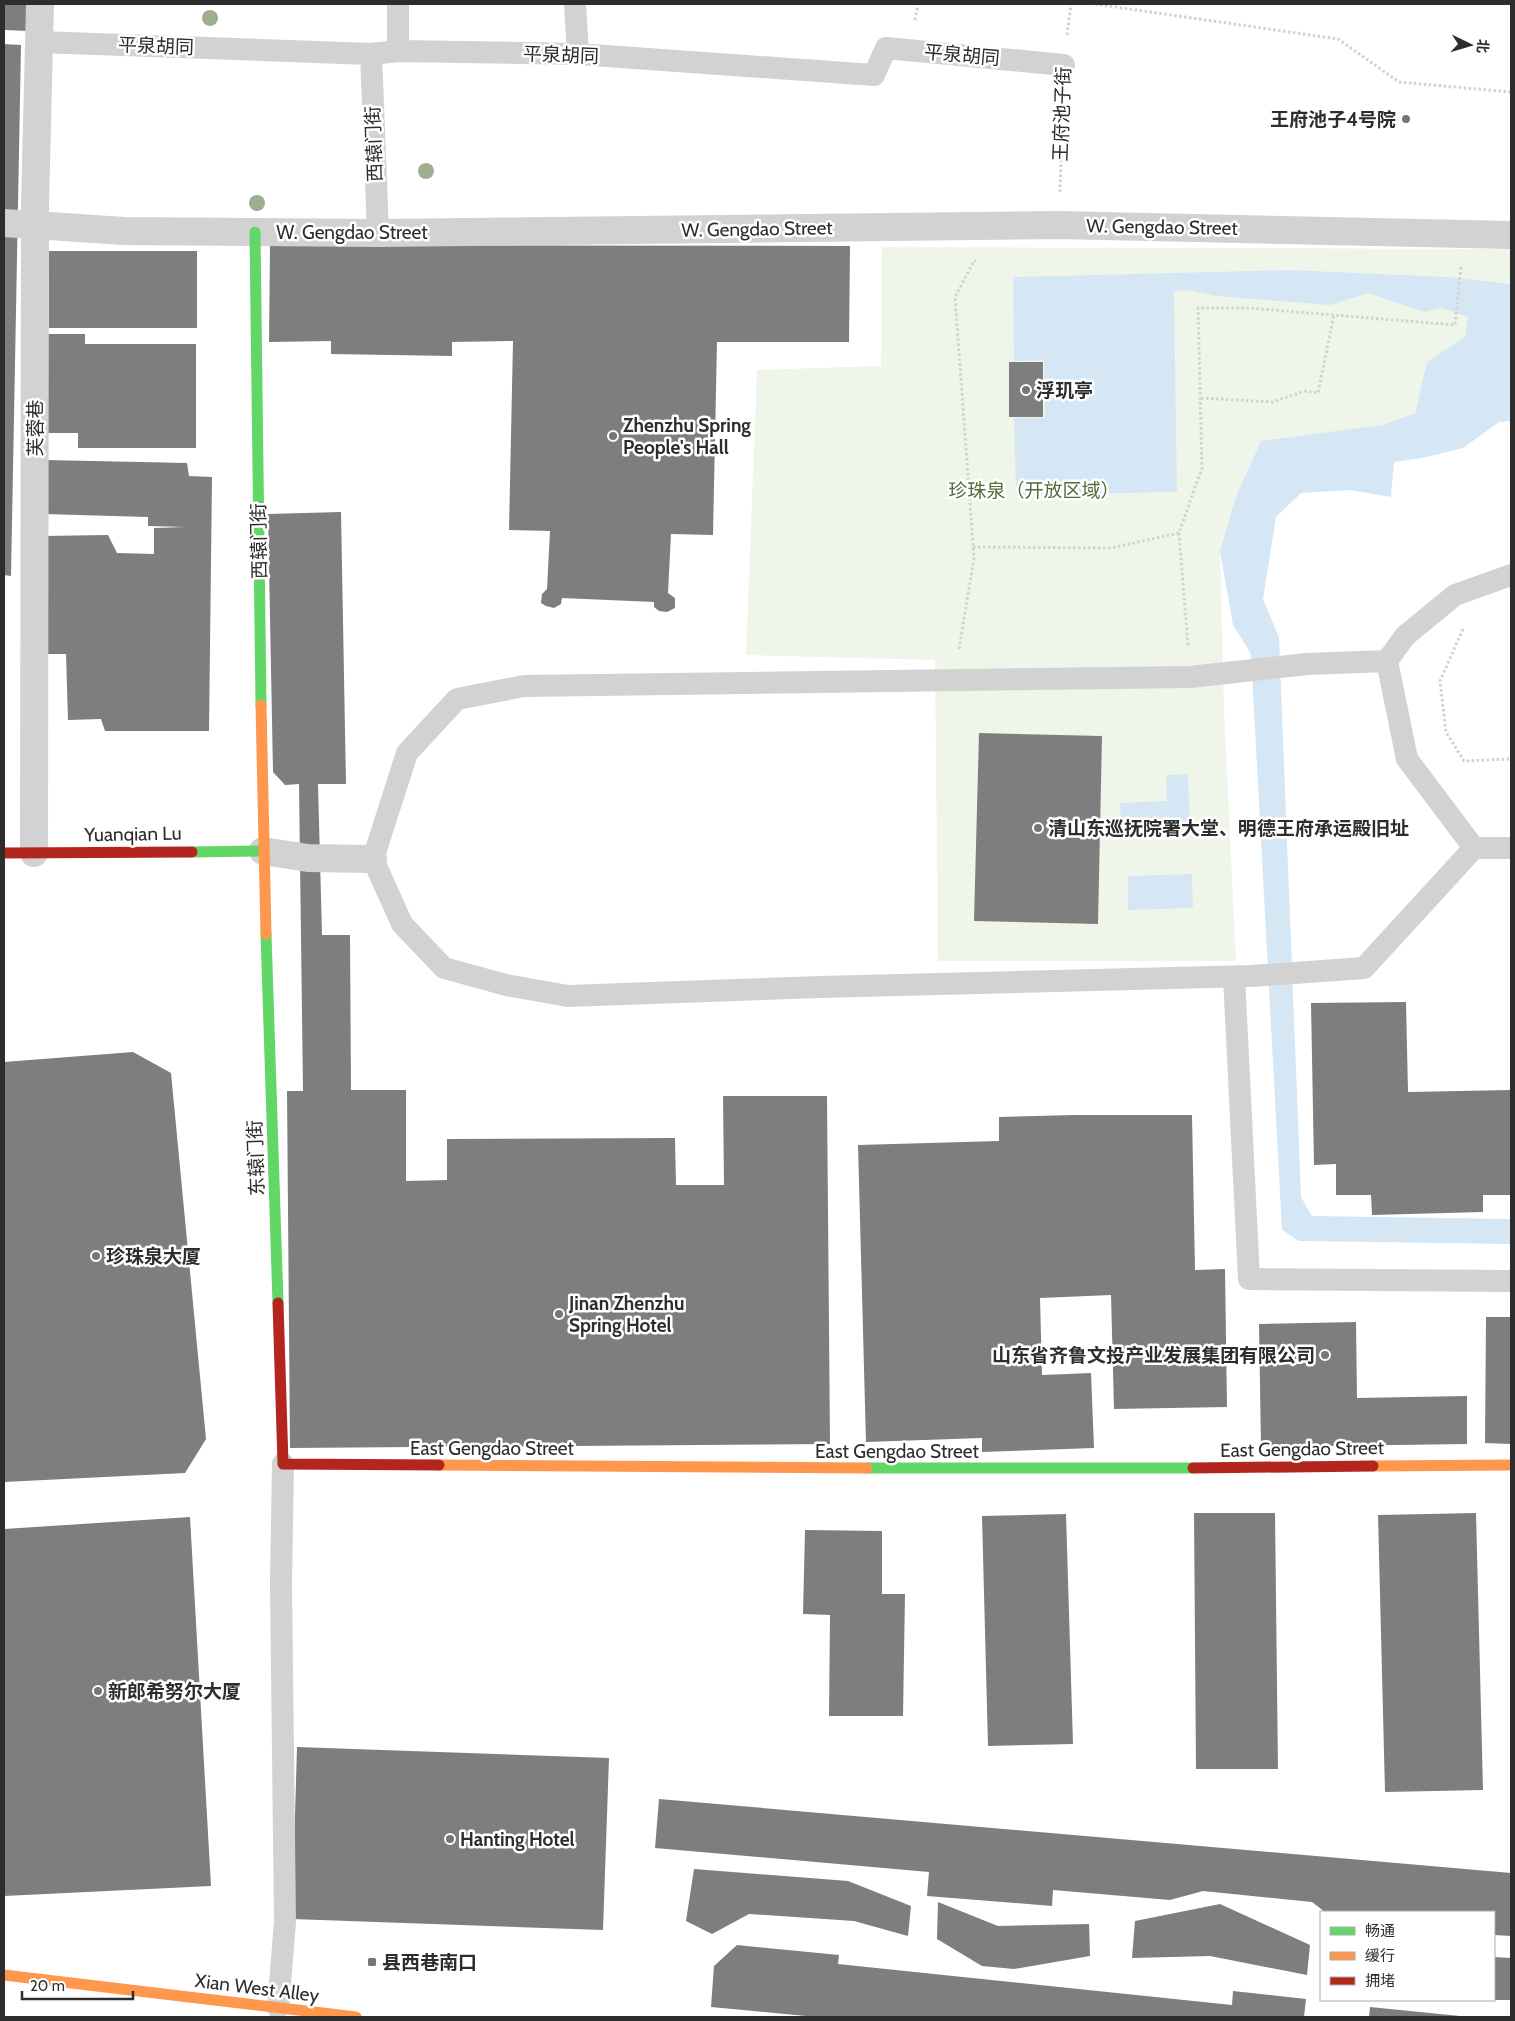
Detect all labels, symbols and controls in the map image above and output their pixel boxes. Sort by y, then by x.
north arrow [1445,20,1495,70]
street label: 平泉胡同 [118,33,194,59]
text: 北 [1473,38,1493,54]
street label: 平泉胡同 [923,40,1001,70]
street label: 平泉胡同 [523,42,599,68]
street label: 王府池子街 [1049,66,1075,162]
street label: 西辕门街 [361,106,387,182]
place label: 王府池子4号院 [1270,108,1396,131]
marker: 王府池子4号院 [1400,113,1412,125]
street label: W. Gengdao Street [1086,214,1238,240]
street label: W. Gengdao Street [681,216,833,242]
street label: W. Gengdao Street [276,221,428,244]
place label: 浮玑亭 [1036,379,1093,402]
marker: 浮玑亭 [1020,384,1032,396]
street label: 芙蓉巷 [24,399,47,457]
place label: Zhenzhu Spring People's Hall [623,414,751,459]
marker: Zhenzhu Spring People's Hall [607,430,619,442]
park label: 珍珠泉（开放区域） [948,479,1120,502]
street label: 西辕门街 [247,503,271,579]
place label: 清山东巡抚院署大堂、明德王府承运殿旧址 [1048,817,1409,840]
street label: Yuanqian Lu [83,822,182,846]
marker: 清山东巡抚院署大堂、明德王府承运殿旧址 [1032,822,1044,834]
street label: 东辕门街 [243,1120,269,1196]
place label: 珍珠泉大厦 [106,1245,201,1268]
marker: 珍珠泉大厦 [90,1250,102,1262]
place label: Jinan Zhenzhu Spring Hotel [568,1292,684,1337]
marker: Jinan Zhenzhu Spring Hotel [553,1308,565,1320]
place label: 山东省齐鲁文投产业发展集团有限公司 [992,1344,1315,1367]
marker: 山东省齐鲁文投产业发展集团有限公司 [1319,1349,1331,1361]
street label: East Gengdao Street [1220,1436,1385,1462]
street label: East Gengdao Street [410,1437,575,1460]
street label: East Gengdao Street [815,1440,980,1463]
place label: 新郎希努尔大厦 [108,1680,241,1703]
marker: 新郎希努尔大厦 [92,1685,104,1697]
place label: Hanting Hotel [460,1828,575,1851]
marker: Hanting Hotel [444,1833,456,1845]
legend [1320,1911,1495,2001]
text: 畅通 [1365,1922,1395,1940]
text: 缓行 [1365,1947,1395,1965]
place label: 县西巷南口 [382,1951,477,1974]
marker: 县西巷南口 [366,1956,378,1968]
scale bar [22,1968,134,2000]
street label: Xian West Alley [194,1969,321,2007]
text: 拥堵 [1365,1972,1395,1990]
text: 20 m [30,1977,65,1995]

